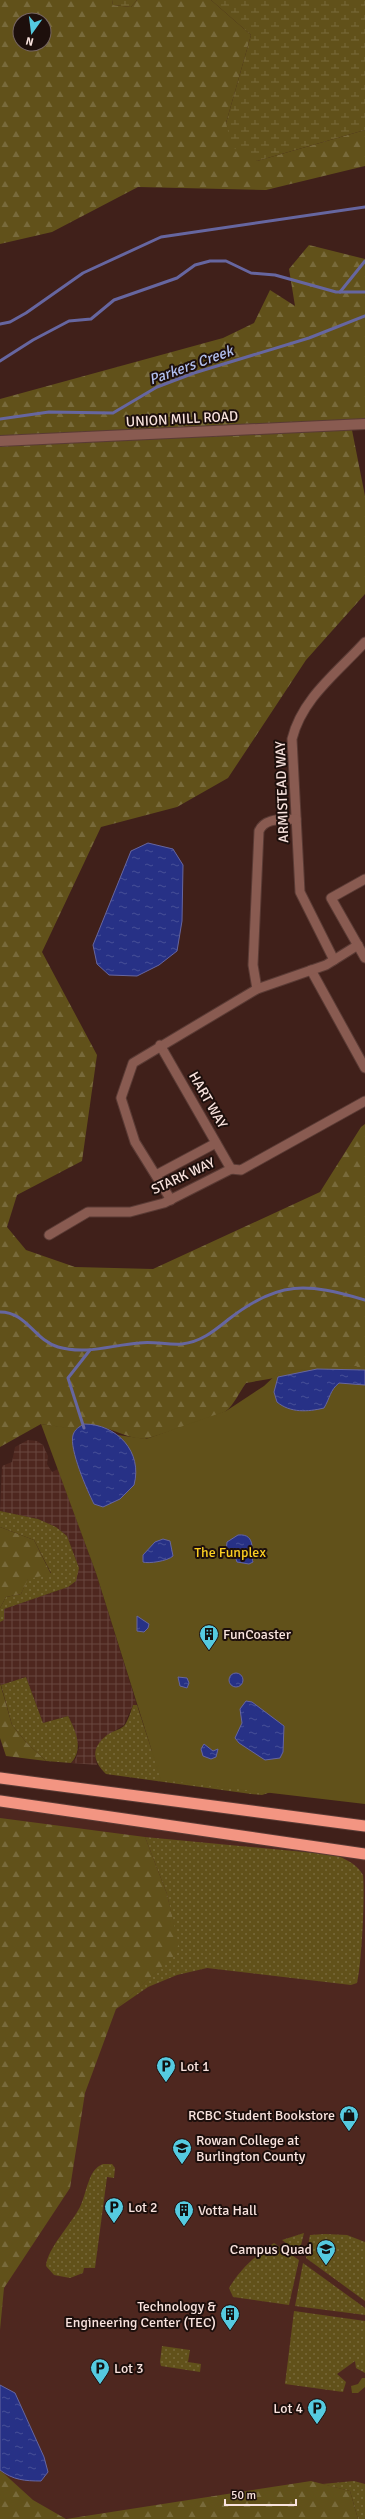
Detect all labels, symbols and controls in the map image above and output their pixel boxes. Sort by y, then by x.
north arrow [12,12,52,52]
text: N [24,34,35,48]
water label: Parkers Creek [146,341,237,389]
street label: UNION MILL ROAD [125,408,239,430]
street label: ARMISTEAD WAY [272,741,292,843]
street label: HART WAY [185,1069,231,1131]
street label: STARK WAY [148,1154,218,1198]
park label: The Funplex [194,1544,266,1561]
building icon: FunCoaster [198,1623,220,1651]
place label: FunCoaster [223,1626,292,1643]
parking icon: Lot 1 [155,2055,177,2083]
place label: Lot 1 [180,2058,210,2075]
shop icon: RCBC Student Bookstore [338,2104,360,2132]
place label: RCBC Student Bookstore [188,2107,335,2124]
place label: Rowan College at Burlington County [196,2132,306,2165]
school or university icon: Rowan College at Burlington County [171,2137,193,2165]
parking icon: Lot 2 [103,2196,125,2224]
place label: Lot 2 [128,2199,158,2216]
building icon: Votta Hall [173,2199,195,2227]
place label: Votta Hall [198,2202,257,2219]
school or university icon: Campus Quad [315,2238,337,2266]
place label: Campus Quad [230,2241,312,2258]
place label: Technology & Engineering Center (TEC) [65,2298,216,2331]
building icon: Technology & Engineering Center (TEC) [219,2303,241,2331]
parking icon: Lot 3 [89,2357,111,2385]
place label: Lot 3 [114,2360,144,2377]
parking icon: Lot 4 [306,2397,328,2425]
place label: Lot 4 [273,2400,303,2417]
scale bar [225,2481,296,2507]
text: 50 m [231,2488,256,2503]

